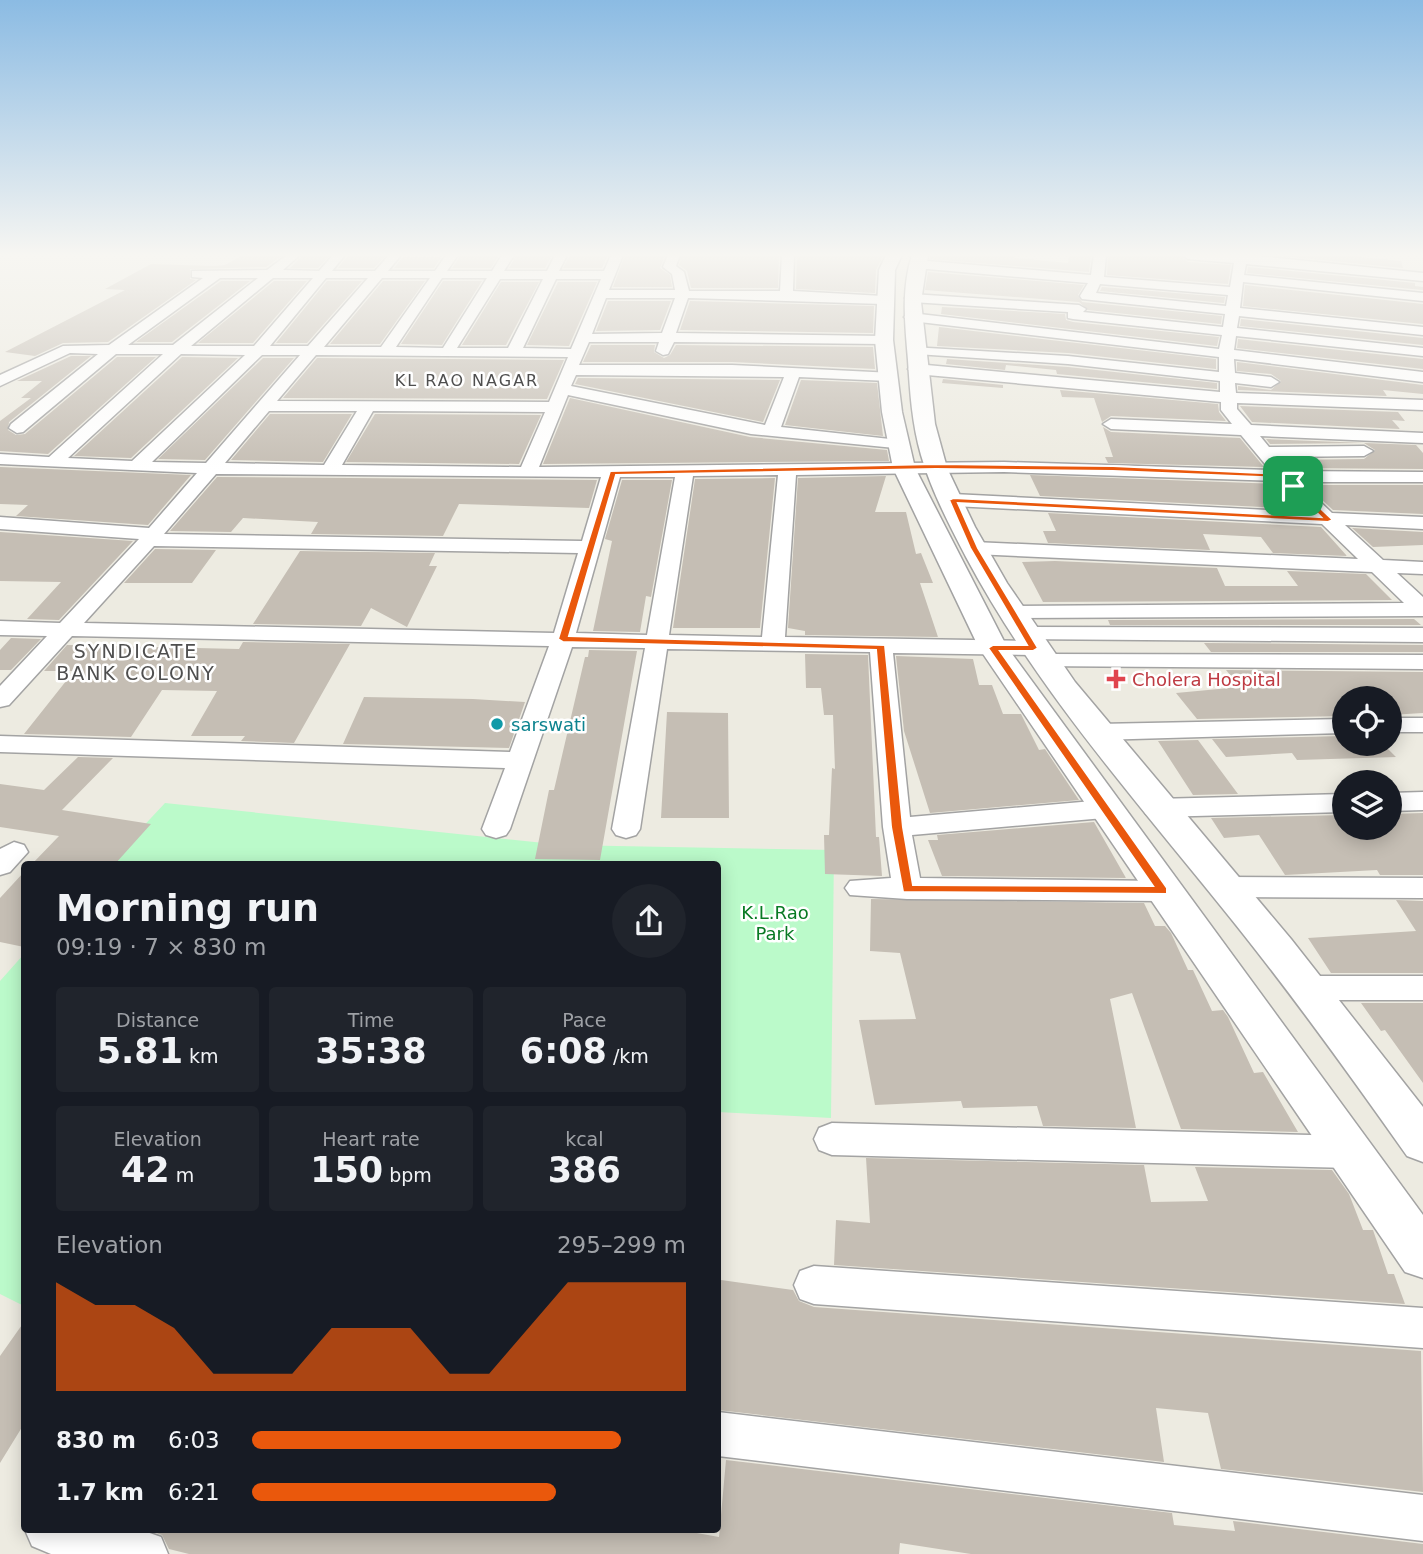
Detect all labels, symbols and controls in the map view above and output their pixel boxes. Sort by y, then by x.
district label: KL RAO NAGAR [395,371,539,390]
pin [1263,456,1323,516]
icon: arrive [1274,467,1312,505]
district label: SYNDICATE BANK COLONY [56,640,216,684]
marker: Cholera Hospital [1106,669,1126,689]
place label: Cholera Hospital [1132,669,1281,690]
map controls [1332,686,1402,840]
button: locate [1332,686,1402,756]
place label: sarswati [511,714,586,735]
marker: sarswati [489,716,505,732]
button: layers [1332,770,1402,840]
button: share [612,884,686,958]
text: Morning run [56,886,319,930]
park label: K.L.Rao Park [741,902,809,944]
text: 09:19 · 7 × 830 m [56,934,266,960]
text: Distance [116,1009,199,1031]
text: Time [348,1009,394,1031]
text: Pace [562,1009,607,1031]
text: 5.81 [97,1031,183,1071]
text: 35:38 [315,1031,427,1071]
text: 6:08 [520,1031,607,1071]
text: km [183,1045,219,1067]
text: /km [607,1045,649,1067]
text: Elevation [114,1128,202,1150]
text: Heart rate [322,1128,420,1150]
text: kcal [565,1128,604,1150]
text: 42 [121,1150,170,1190]
text: 150 [310,1150,383,1190]
text: 386 [548,1150,621,1190]
text: m [170,1164,194,1186]
text: bpm [383,1164,432,1186]
text: Elevation [56,1232,163,1258]
text: 295–299 m [557,1232,686,1258]
text: 830 m [56,1427,136,1453]
text: 6:03 [168,1427,220,1453]
text: 1.7 km [56,1479,144,1505]
text: 6:21 [168,1479,220,1505]

